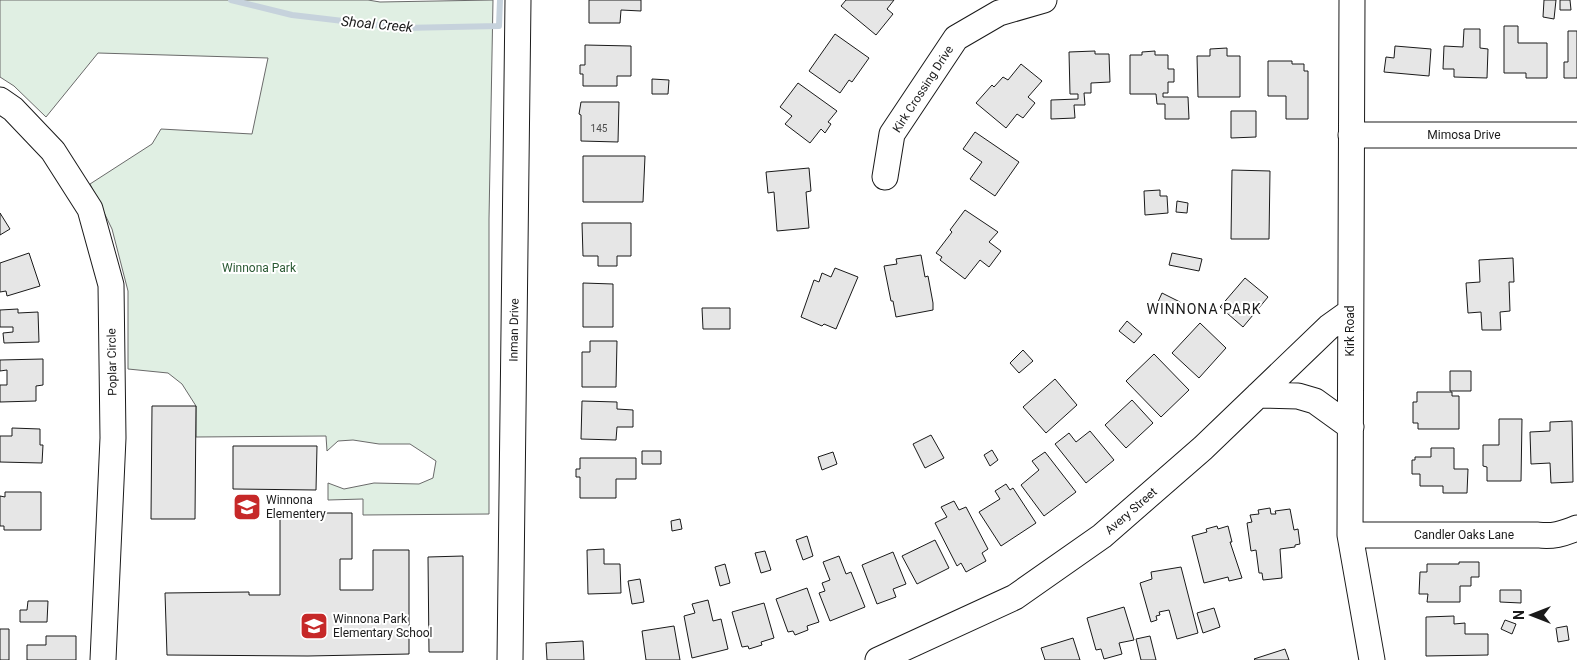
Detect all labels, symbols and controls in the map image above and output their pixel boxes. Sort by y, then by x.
water label: Shoal Creek [340,13,415,35]
street label: Kirk Crossing Drive [890,43,956,135]
house number: 145 [591,123,608,134]
street label: Mimosa Drive [1427,128,1501,142]
park label: Winnona Park [222,261,297,275]
street label: Inman Drive [506,298,522,362]
district label: WINNONA PARK [1147,301,1261,317]
street label: Kirk Road [1343,305,1357,357]
street label: Poplar Circle [104,328,120,396]
street label: Avery Street [1102,485,1160,537]
school or university icon: Winnona Elementery [232,492,262,522]
place label: Winnona Elementery [266,493,326,521]
street label: Candler Oaks Lane [1414,528,1514,542]
north arrow [1507,590,1557,640]
text: N [1511,610,1527,620]
school or university icon: Winnona Park Elementary School [299,611,329,641]
place label: Winnona Park Elementary School [333,612,433,640]

